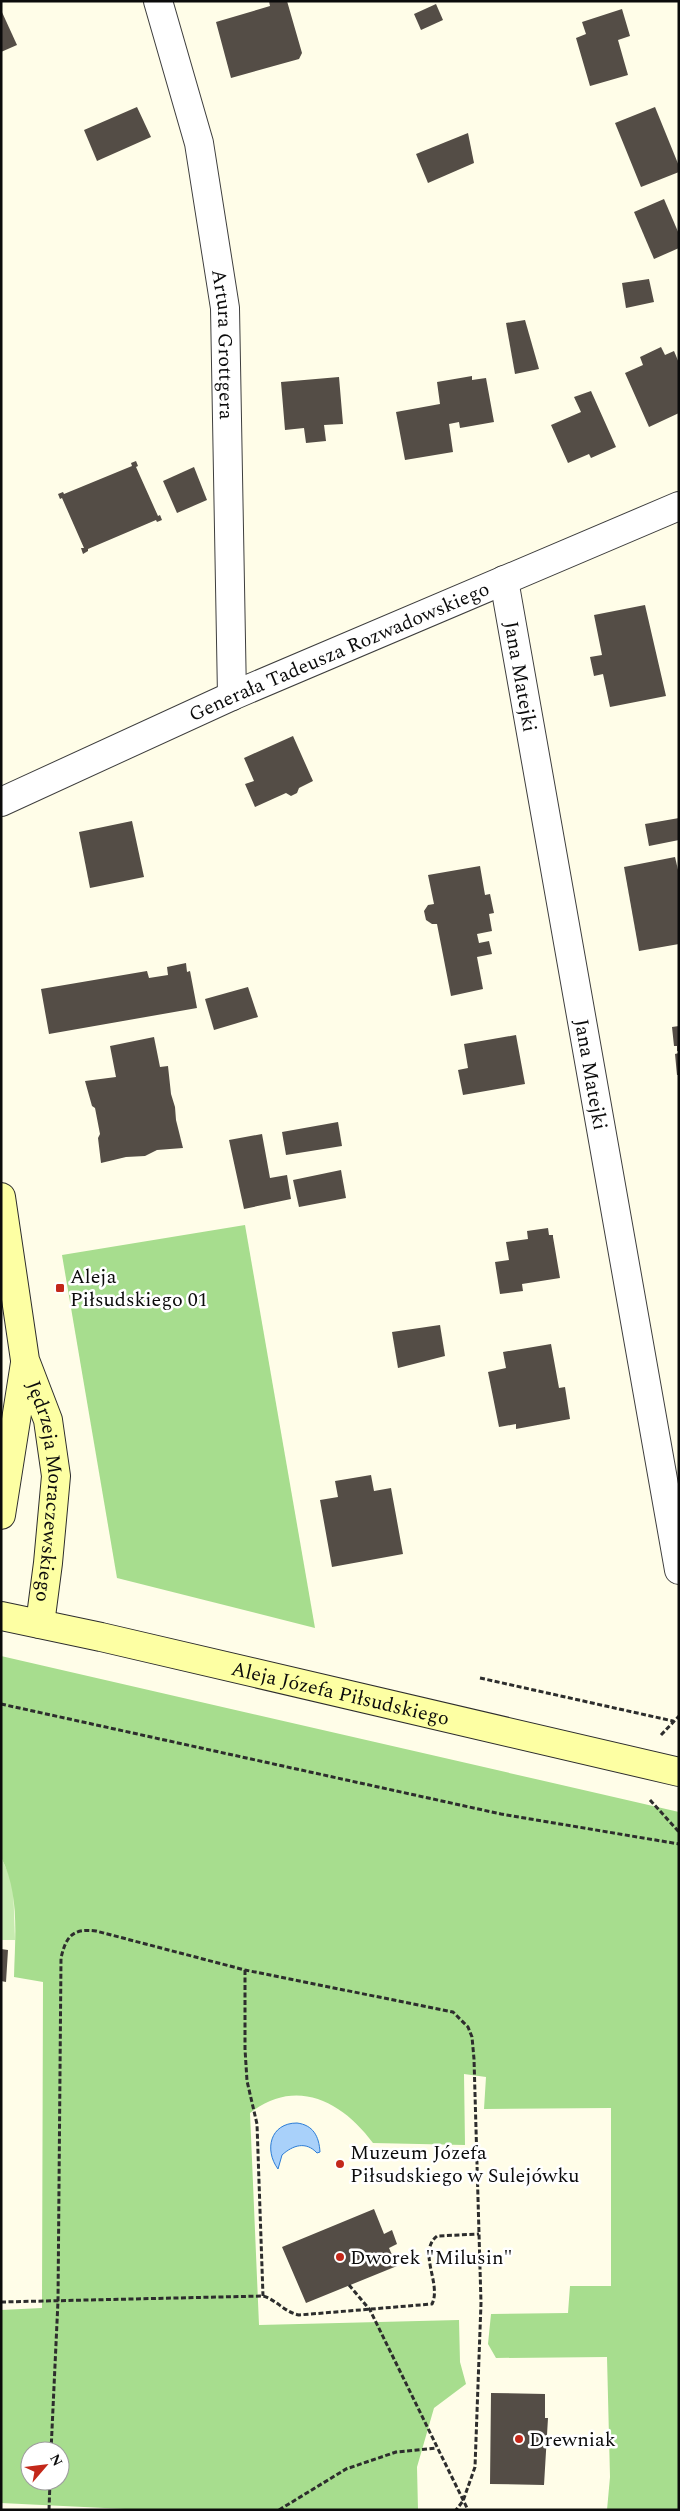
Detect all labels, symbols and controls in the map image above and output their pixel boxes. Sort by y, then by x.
street label: Artura Grottgera [203,267,241,420]
street label: Generała Tadeusza Rozwadowskiego [184,574,494,730]
street label: Jana Matejki [496,619,545,735]
street label: Jana Matejki [566,1017,615,1132]
place label: Aleja Piłsudskiego 01 [70,1262,208,1315]
marker: Aleja Piłsudskiego 01 [54,1282,66,1294]
street label: Jędrzeja Moraczewskiego [18,1376,70,1604]
street label: Aleja Józefa Piłsudskiego [228,1654,452,1734]
place label: Muzeum Józefa Piłsudskiego w Sulejówku [350,2138,580,2191]
marker: Muzeum Józefa Piłsudskiego w Sulejówku [334,2158,346,2170]
place label: Dworek "Milusin" [350,2243,513,2273]
marker: Dworek "Milusin" [334,2251,346,2263]
place label: Drewniak [529,2425,616,2455]
marker: Drewniak [513,2433,525,2445]
north arrow [20,2441,70,2491]
text: N [44,2450,68,2470]

